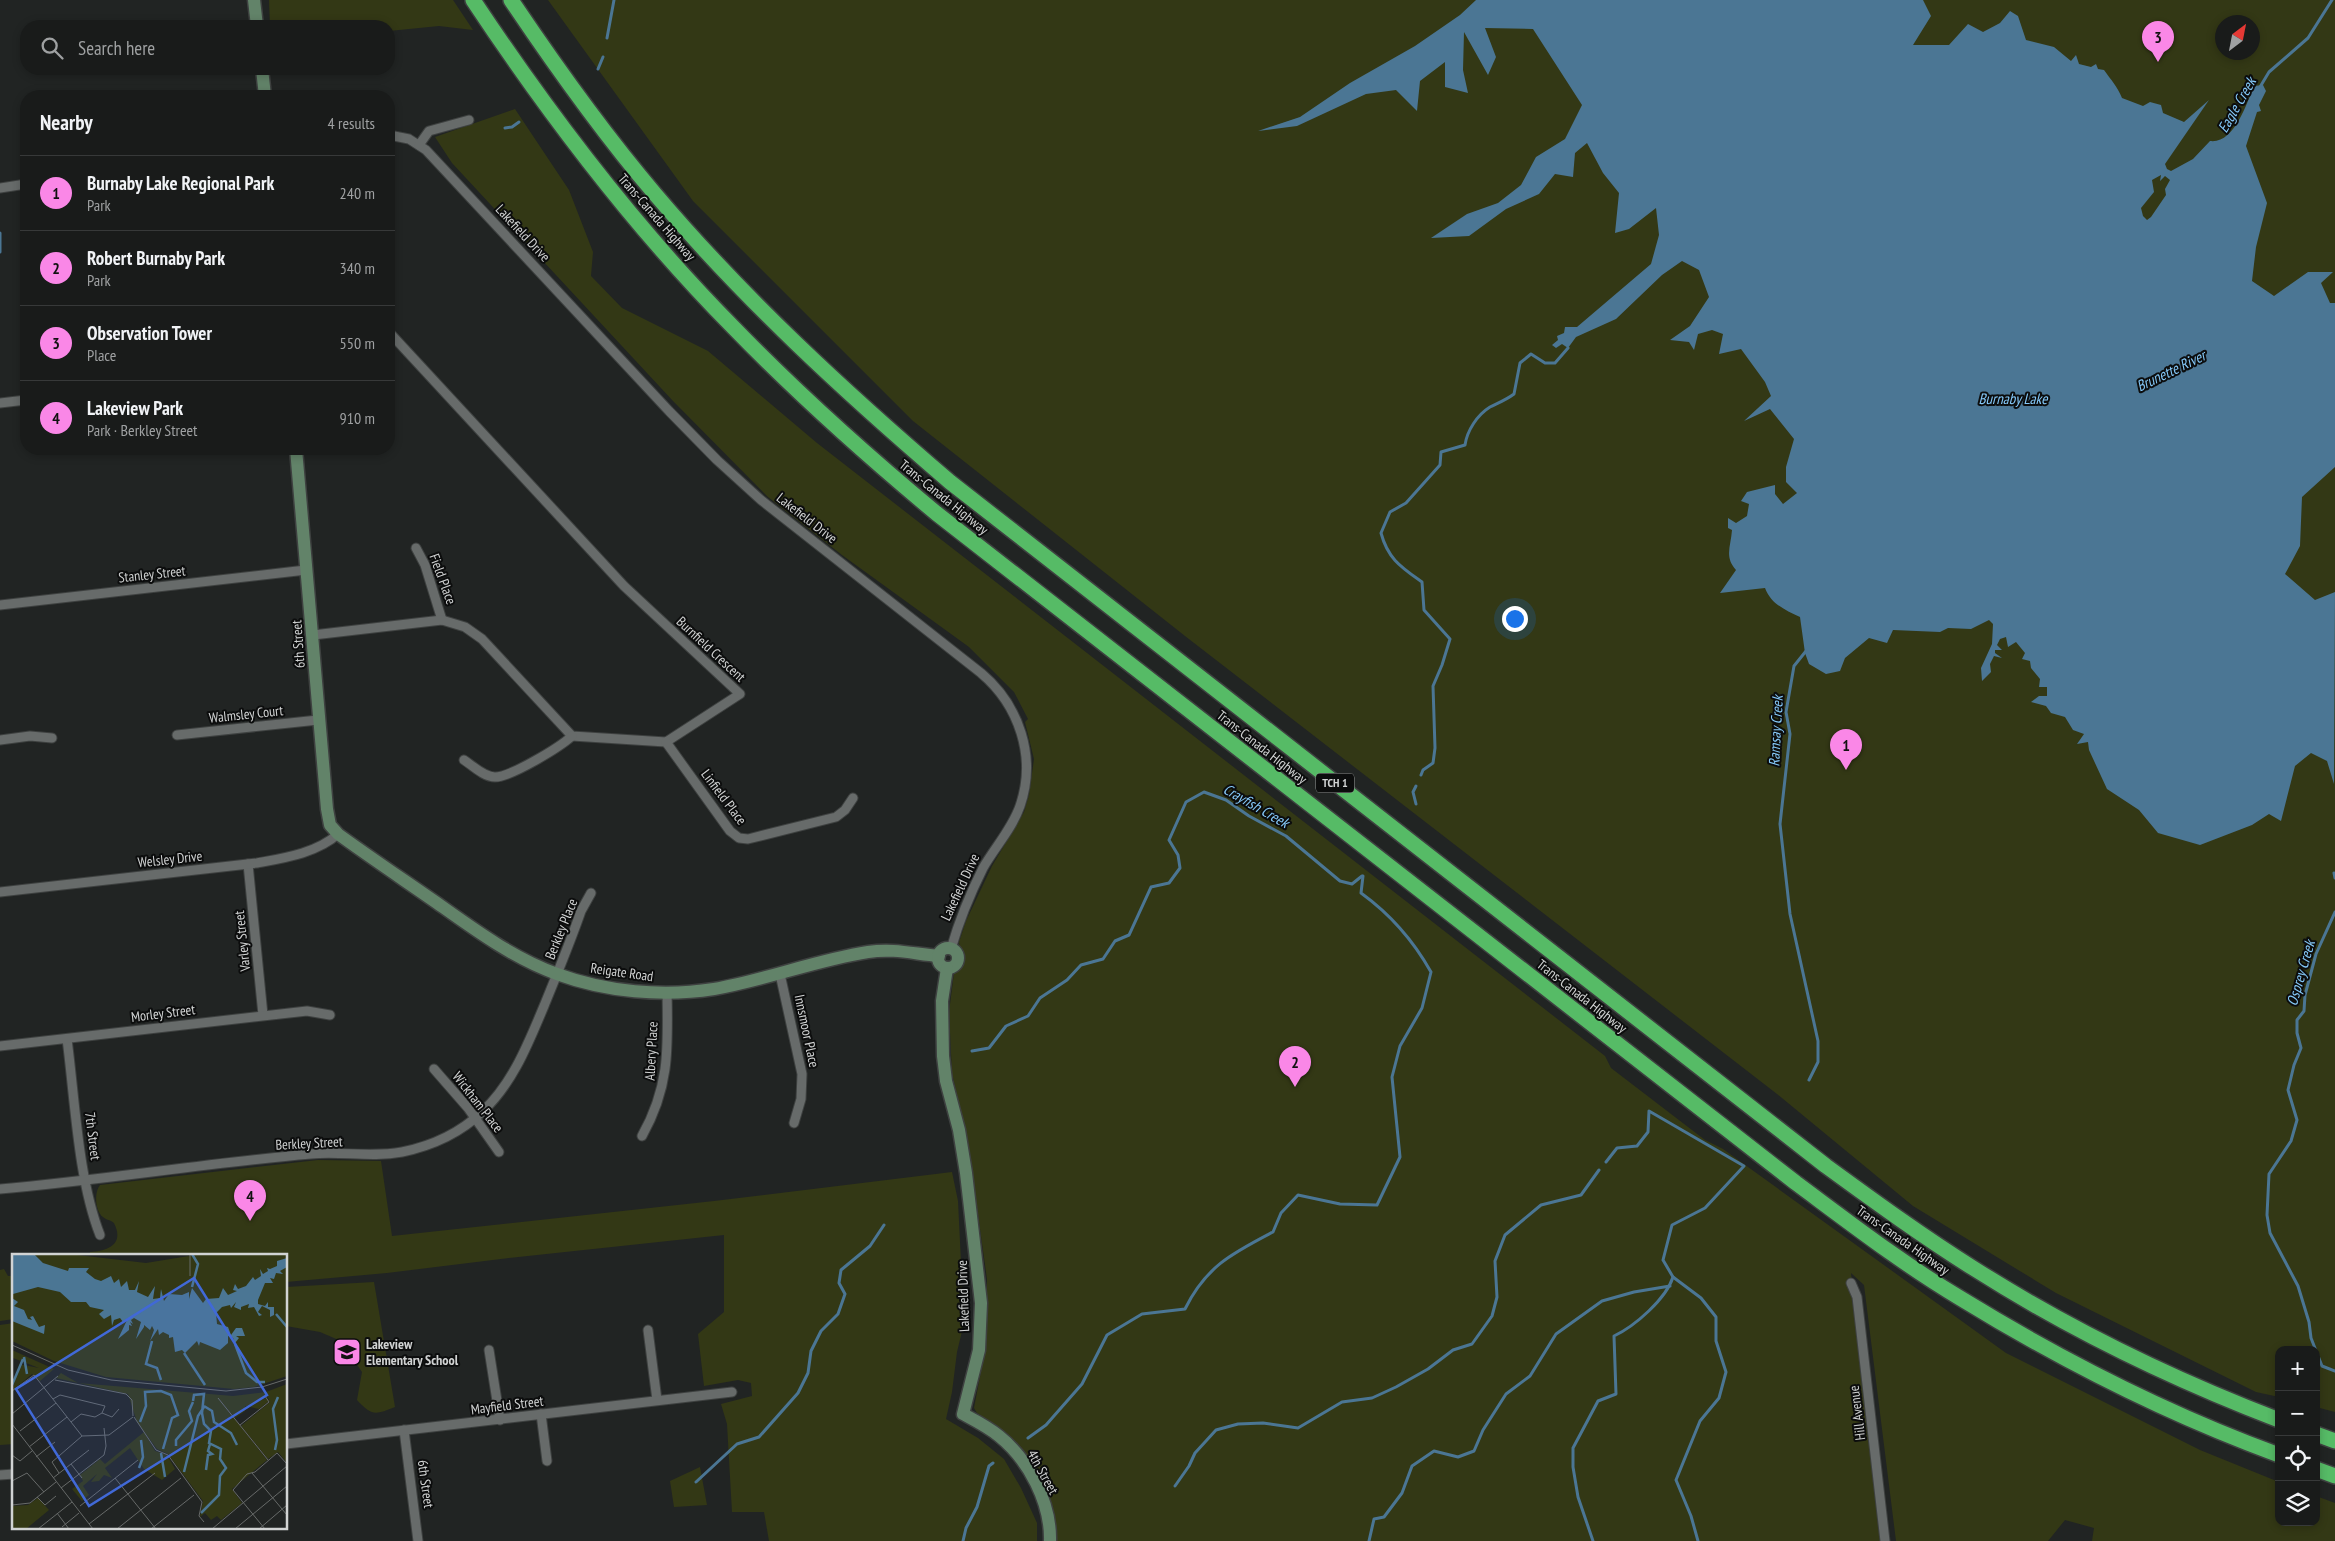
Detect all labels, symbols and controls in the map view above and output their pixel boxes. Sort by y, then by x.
north arrow [2215,15,2260,60]
search box [20,20,395,75]
pin: 3 [2142,21,2174,62]
icon: search [38,34,66,62]
text: Search here [78,36,155,60]
water label: Eagle Creek [2213,72,2261,136]
text: Nearby [40,109,93,136]
text: 4 results [328,113,375,133]
street label: Trans-Canada Highway [614,170,700,265]
text: Burnaby Lake Regional Park [87,171,274,195]
text: 1 [52,183,60,203]
text: 240 m [340,183,375,203]
text: Park [87,195,111,215]
street label: Lakefield Drive [492,201,554,266]
text: Robert Burnaby Park [87,246,225,270]
text: 2 [52,258,60,278]
text: 340 m [340,258,375,278]
text: Park [87,270,111,290]
text: Observation Tower [87,321,212,345]
text: 3 [52,333,60,353]
text: 550 m [340,333,375,353]
text: Place [87,345,116,365]
water label: Brunette River [2133,345,2210,395]
water label: Burnaby Lake [1979,389,2048,408]
text: Lakeview Park [87,396,183,420]
text: 4 [52,408,60,428]
text: 910 m [340,408,375,428]
text: Park · Berkley Street [87,420,197,440]
street label: Trans-Canada Highway [896,456,993,539]
street label: Lakefield Drive [773,489,841,547]
street label: Field Place [426,551,461,607]
street label: Stanley Street [118,562,187,586]
your location [1502,606,1528,632]
street label: Burnfield Crescent [673,612,749,686]
street label: 6th Street [287,619,309,669]
water label: Ramsay Creek [1764,693,1787,767]
street label: Walmsley Court [208,701,284,727]
street label: Trans-Canada Highway [1213,706,1311,788]
pin: 1 [1830,729,1862,770]
street label: Linfield Place [697,766,751,829]
road number: TCH 1 [1316,774,1354,792]
water label: Crayfish Creek [1220,779,1294,833]
street label: Welsley Drive [137,847,203,871]
street label: Lakefield Drive [937,850,983,923]
street label: Berkley Place [541,896,581,962]
street label: Varley Street [230,910,254,973]
water label: Osprey Creek [2282,936,2320,1008]
street label: Trans-Canada Highway [1533,955,1631,1037]
street label: Reigate Road [590,959,654,985]
street label: Innsmoor Place [791,993,824,1069]
street label: Morley Street [130,1000,196,1026]
street label: Albery Place [640,1021,662,1081]
pin: 2 [1279,1046,1311,1087]
street label: Wickham Place [449,1068,508,1136]
street label: 7th Street [81,1111,105,1161]
street label: Berkley Street [275,1132,343,1154]
pin: 4 [234,1180,266,1221]
street label: Trans-Canada Highway [1853,1201,1954,1279]
inset map [12,1254,288,1528]
street label: Lakefield Drive [953,1260,973,1332]
place label: Lakeview Elementary School [366,1335,459,1369]
school or university icon: Lakeview Elementary School [332,1337,362,1367]
map controls [2275,1346,2320,1526]
button: + [2275,1346,2320,1391]
street label: Hill Avenue [1845,1384,1869,1441]
button: − [2275,1391,2320,1436]
street label: Mayfield Street [470,1392,544,1418]
button: locate [2275,1436,2320,1481]
street label: 4th Street [1023,1447,1063,1498]
street label: 6th Street [414,1459,438,1509]
button: layers [2275,1481,2320,1526]

